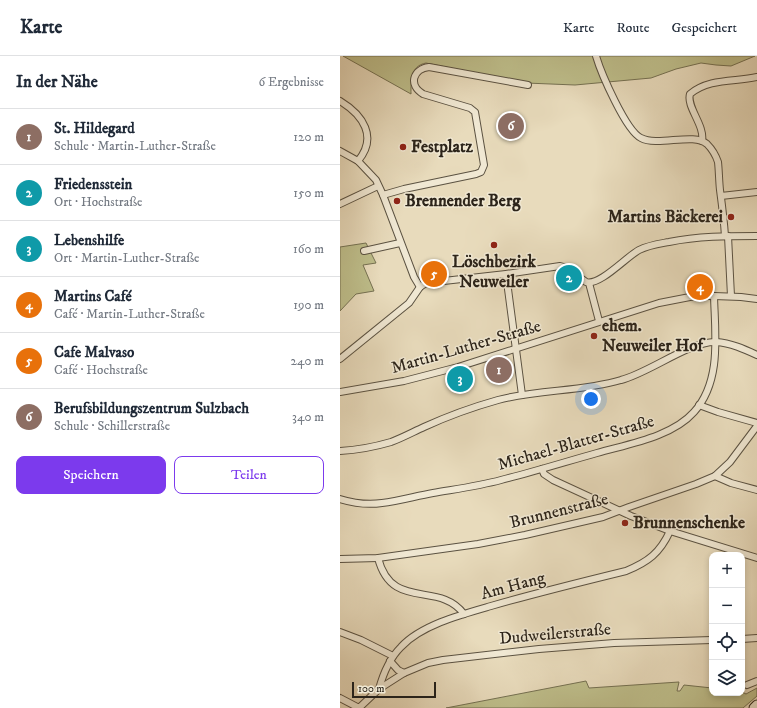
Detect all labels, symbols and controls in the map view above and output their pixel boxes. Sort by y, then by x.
text: Karte [20,16,62,39]
text: Karte [563,19,594,37]
text: Route [616,19,649,37]
text: Gespeichert [671,19,737,37]
text: In der Nähe [16,71,98,93]
text: 6 Ergebnisse [258,74,324,90]
pin: 6 [498,111,524,141]
text: St. Hildegard [54,119,135,138]
text: 1 [27,129,31,145]
text: 120 m [293,129,324,145]
place label: Festplatz [411,136,473,158]
text: Schule · Martin-Luther-Straße [54,138,216,154]
marker: Festplatz [398,142,408,152]
text: Friedensstein [54,175,132,194]
text: 2 [26,185,32,201]
text: 150 m [293,185,324,201]
place label: Brennender Berg [405,190,521,212]
text: Ort · Hochstraße [54,194,142,210]
marker: Brennender Berg [392,196,402,206]
place label: Martins Bäckerei [608,206,724,228]
marker: Martins Bäckerei [726,212,736,222]
text: Lebenshilfe [54,231,124,250]
marker: Löschbezirk Neuweiler [489,240,499,250]
text: 3 [27,241,31,257]
text: 160 m [293,241,324,257]
text: Ort · Martin-Luther-Straße [54,250,199,266]
place label: Löschbezirk Neuweiler [452,251,536,293]
pin: 5 [421,259,447,289]
pin: 2 [556,263,582,293]
pin: 4 [687,272,713,302]
text: Martins Café [54,287,132,306]
text: 4 [25,297,33,313]
text: 190 m [293,297,324,313]
text: Café · Martin-Luther-Straße [54,306,205,322]
street label: Martin-Luther-Straße [388,315,544,379]
place label: ehem. Neuweiler Hof [602,315,706,357]
marker: ehem. Neuweiler Hof [589,331,599,341]
text: Cafe Malvaso [54,343,134,362]
text: 5 [26,353,32,369]
text: 240 m [291,353,324,369]
pin: 1 [486,355,512,385]
text: Café · Hochstraße [54,362,148,378]
pin: 3 [447,364,473,394]
your location [581,389,601,409]
text: Berufsbildungszentrum Sulzbach [54,399,249,418]
text: 6 [26,409,32,425]
text: 340 m [292,409,324,425]
street label: Michael-Blatter-Straße [495,410,657,476]
text: Schule · Schillerstraße [54,418,170,434]
button: Speichern [16,456,166,494]
button: Teilen [174,456,324,494]
street label: Brunnenstraße [507,488,611,534]
place label: Brunnenschenke [633,512,745,534]
marker: Brunnenschenke [620,518,630,528]
map controls [709,552,745,696]
button: + [709,552,745,588]
street label: Am Hang [478,567,548,605]
button: − [709,588,745,624]
street label: Dudweilerstraße [498,618,612,650]
button: locate [709,624,745,660]
button: layers [709,660,745,696]
scale bar [352,680,436,699]
text: 100 m [358,682,384,696]

